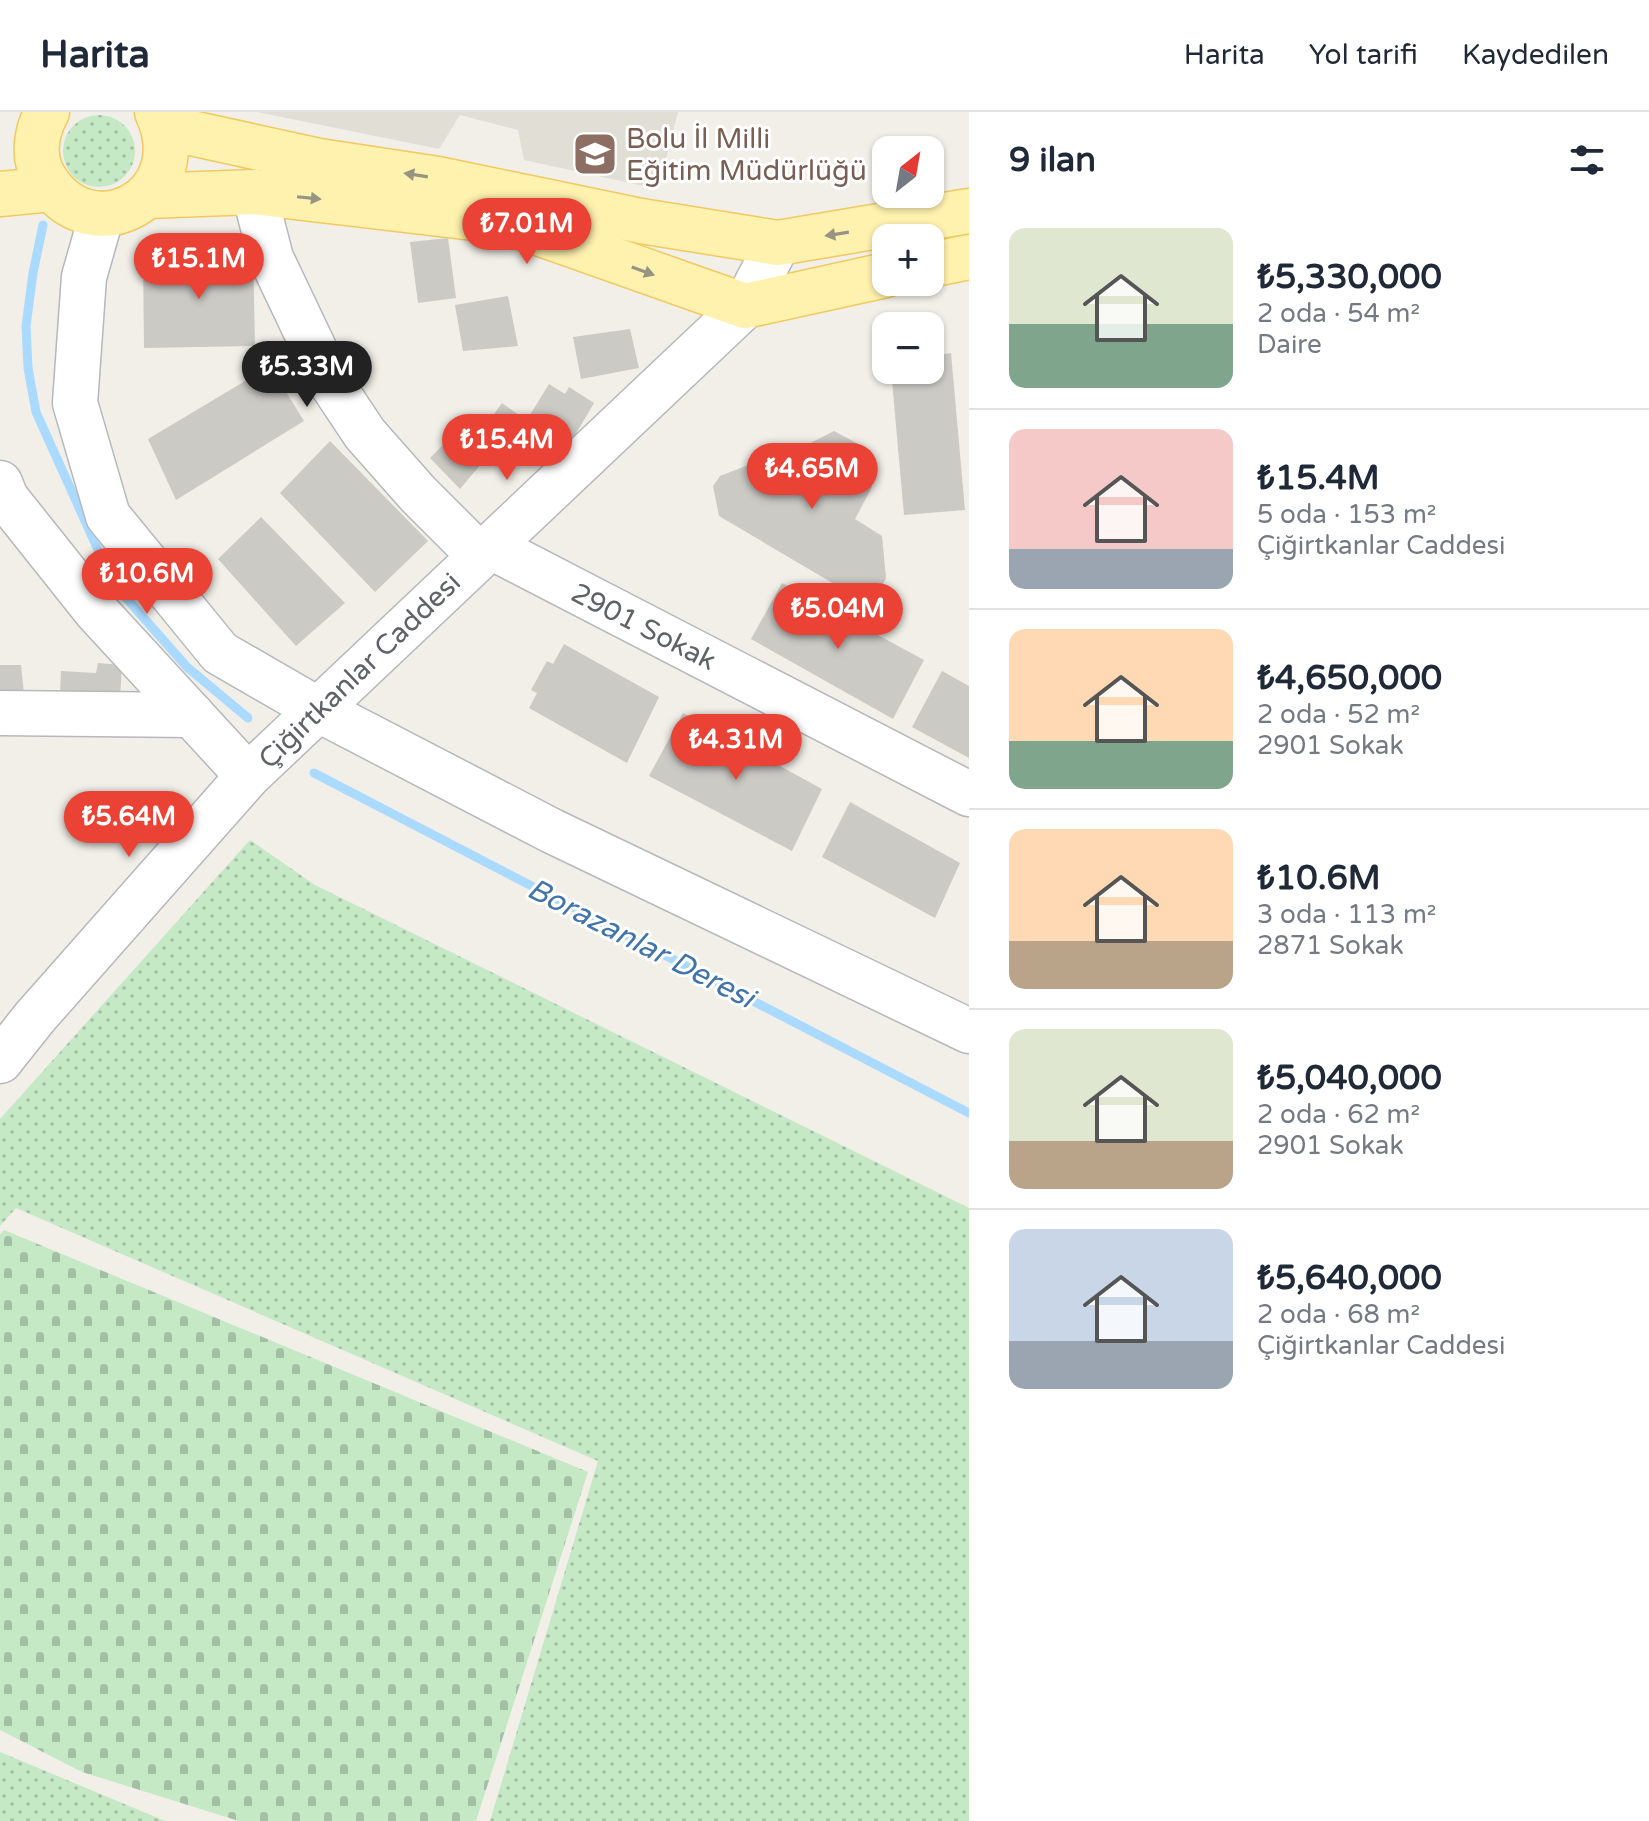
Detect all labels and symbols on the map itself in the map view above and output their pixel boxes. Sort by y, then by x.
place label: Bolu İl Milli Eğitim Müdürlüğü [626,122,867,188]
school or university icon: Bolu İl Milli Eğitim Müdürlüğü [571,130,619,178]
north arrow [872,136,944,208]
one-way arrow [403,168,428,181]
one-way arrow [297,192,322,205]
pin: ₺7.01M [462,198,592,266]
one-way arrow [824,228,849,241]
pin: ₺15.1M [134,233,264,301]
one-way arrow [631,265,655,278]
pin: ₺5.33M [242,341,372,409]
pin: ₺15.4M [442,414,572,482]
pin: ₺4.65M [747,443,877,511]
pin: ₺10.6M [82,548,212,616]
street label: Çiğirtkanlar Caddesi [252,566,468,776]
street label: 2901 Sokak [565,576,722,678]
pin: ₺5.04M [773,583,903,651]
pin: ₺4.31M [671,714,801,782]
pin: ₺5.64M [64,791,194,859]
water label: Borazanlar Deresi [521,870,764,1018]

